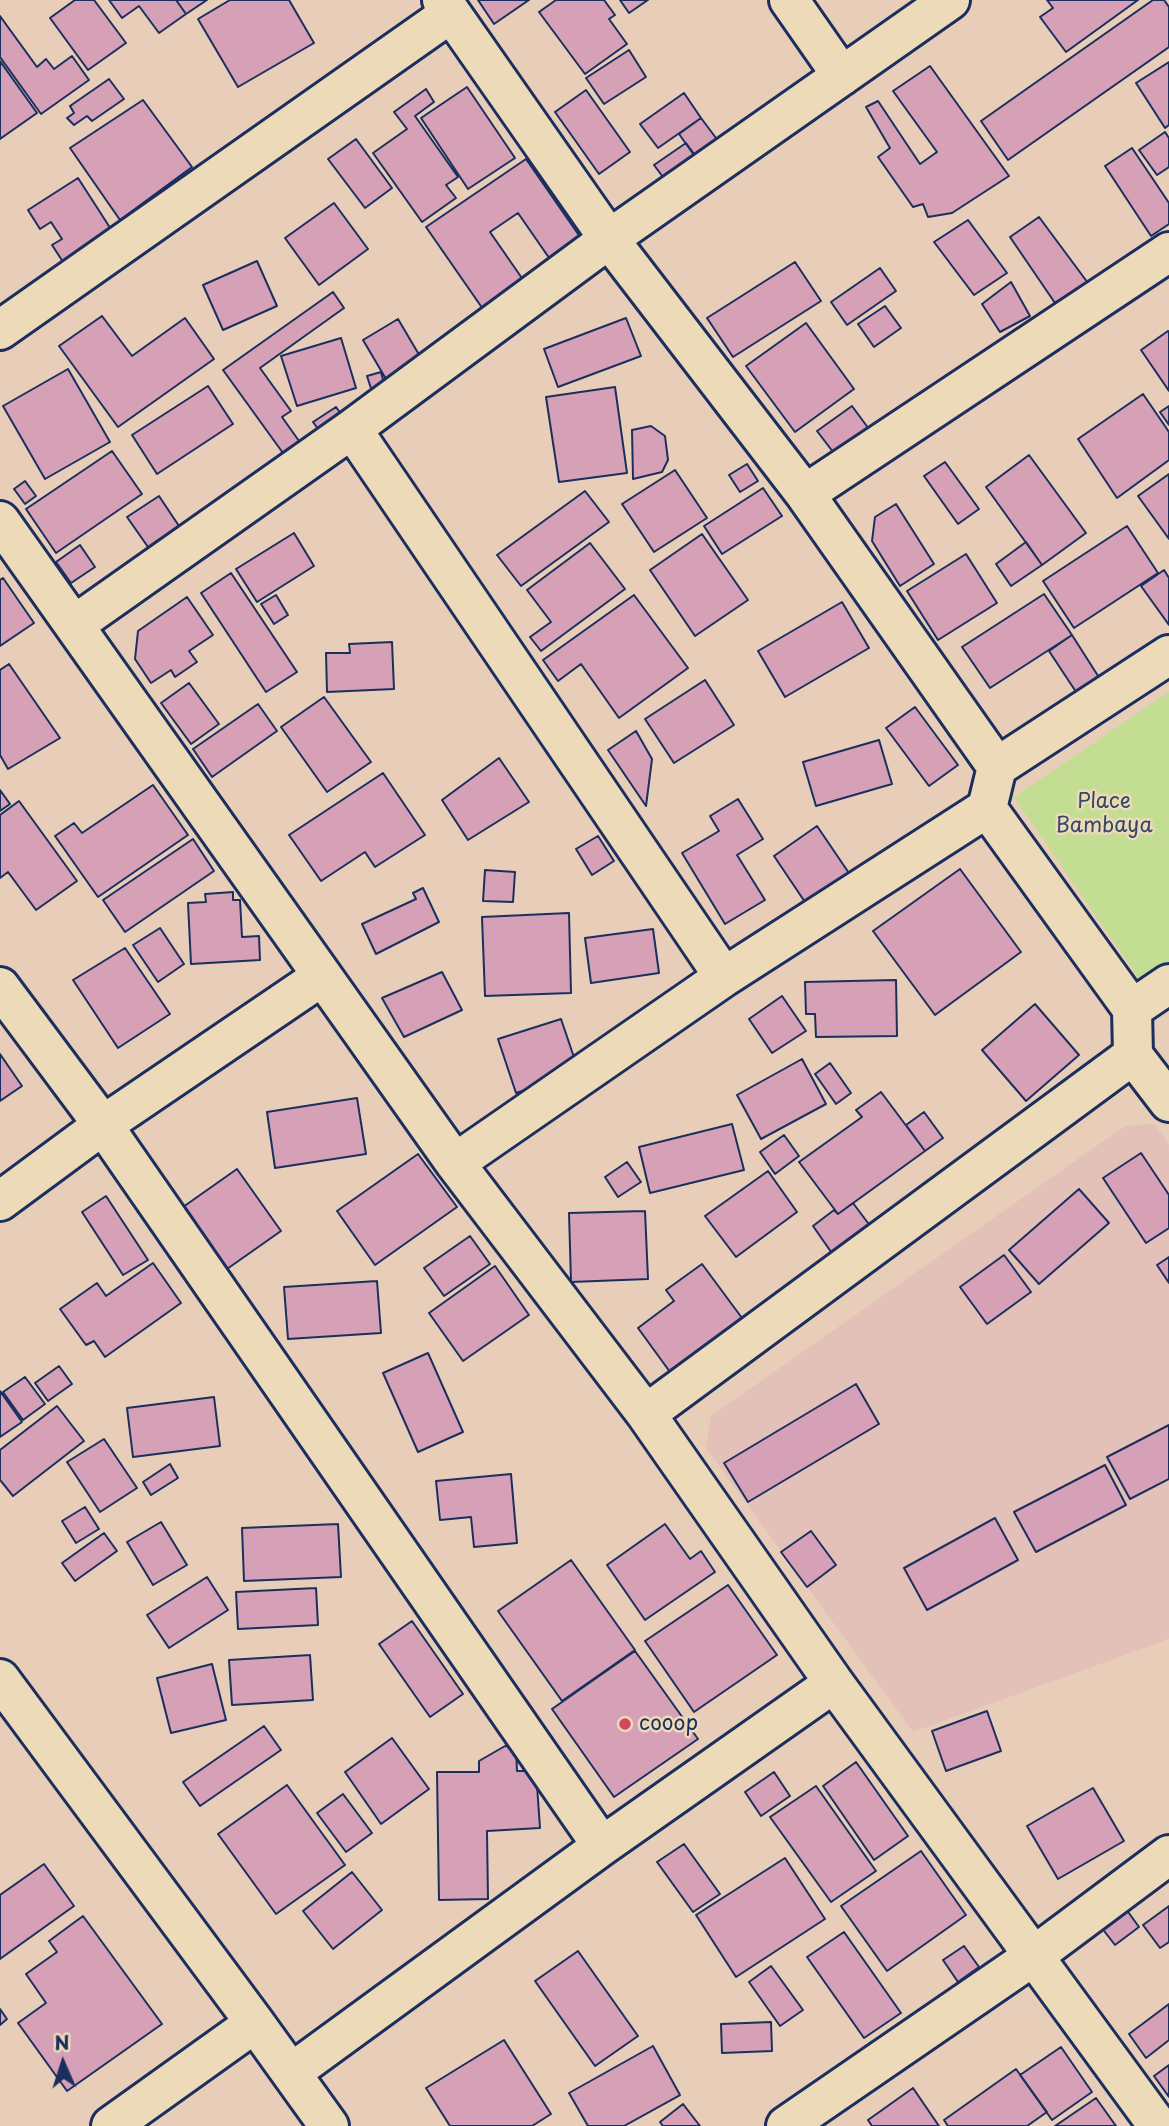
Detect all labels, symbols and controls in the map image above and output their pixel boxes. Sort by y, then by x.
park label: Place Bambaya [1055,789,1153,839]
place label: cooop [639,1711,698,1737]
marker: cooop [617,1716,633,1732]
north arrow [28,2028,98,2098]
text: N [54,2028,70,2056]

